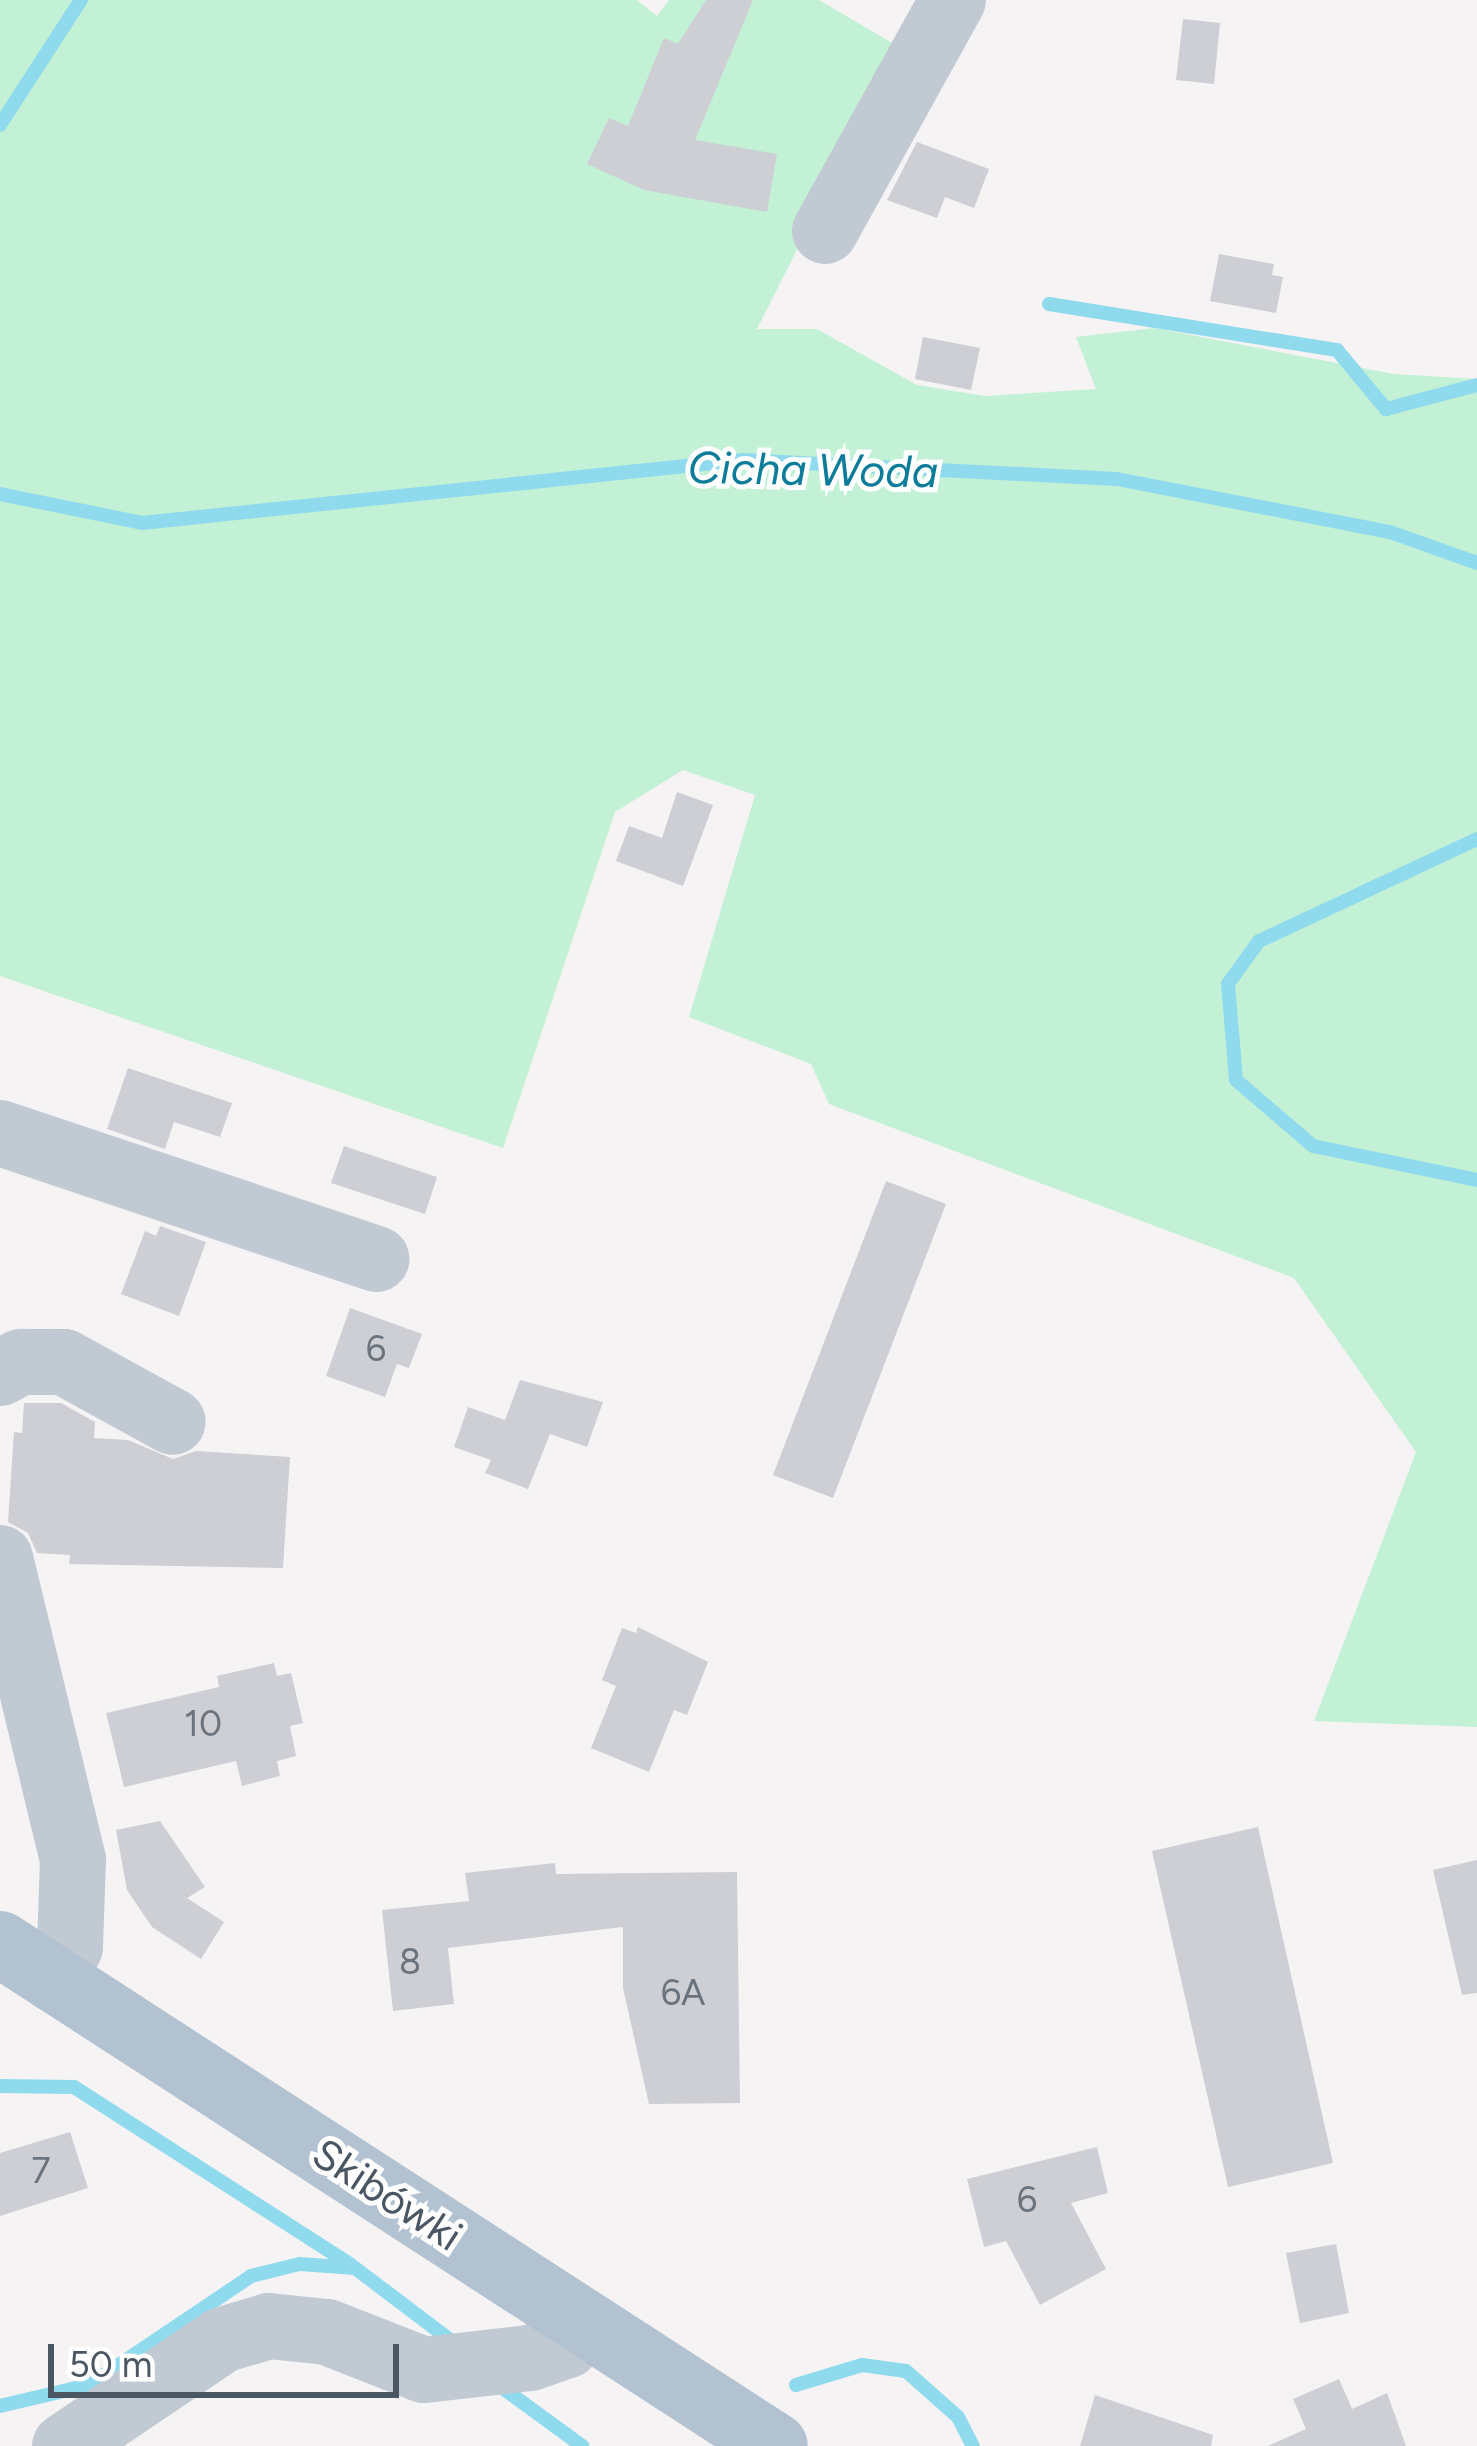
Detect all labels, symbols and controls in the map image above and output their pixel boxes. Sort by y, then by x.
water label: Cicha Woda [687,441,939,499]
house number: 6 [366,1327,386,1371]
house number: 10 [184,1702,222,1746]
house number: 8 [399,1940,421,1984]
house number: 6A [661,1971,705,2015]
street label: Skibówki [303,2128,471,2262]
house number: 7 [31,2149,51,2193]
house number: 6 [1017,2178,1037,2222]
scale bar [54,2320,405,2394]
text: 50 m [69,2343,152,2386]

